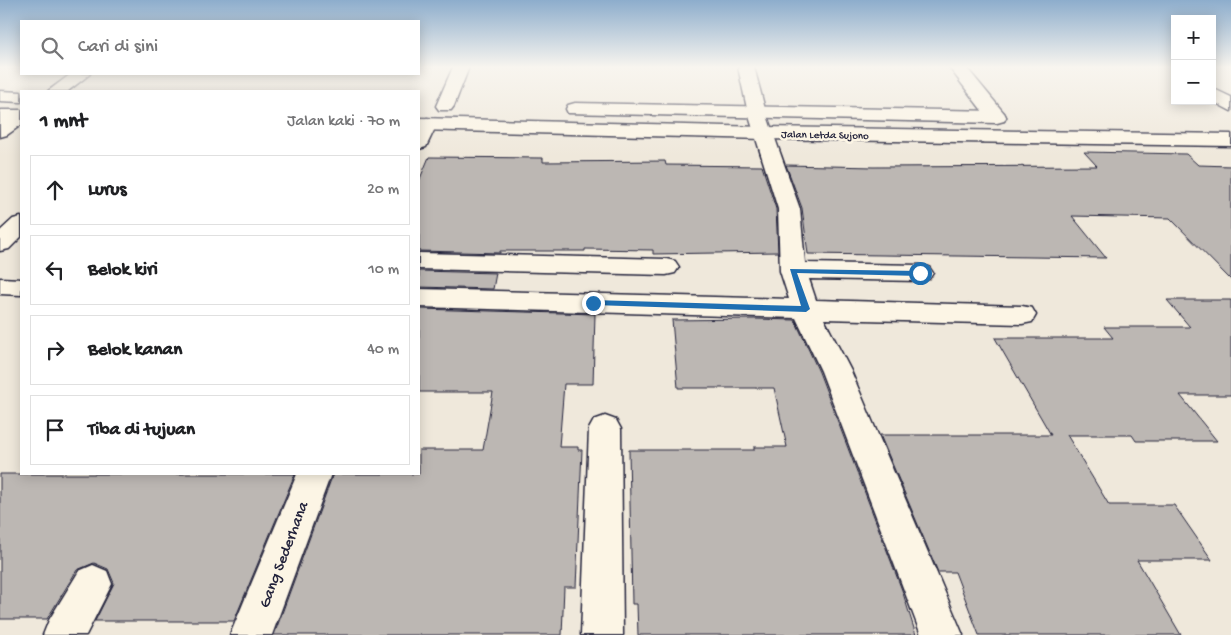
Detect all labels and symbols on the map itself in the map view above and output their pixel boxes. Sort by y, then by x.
street label: Jalan Letda Sujono [781,129,869,143]
route start [909,262,932,285]
route end [582,292,605,315]
street label: Gang Sederhana [256,498,315,611]

